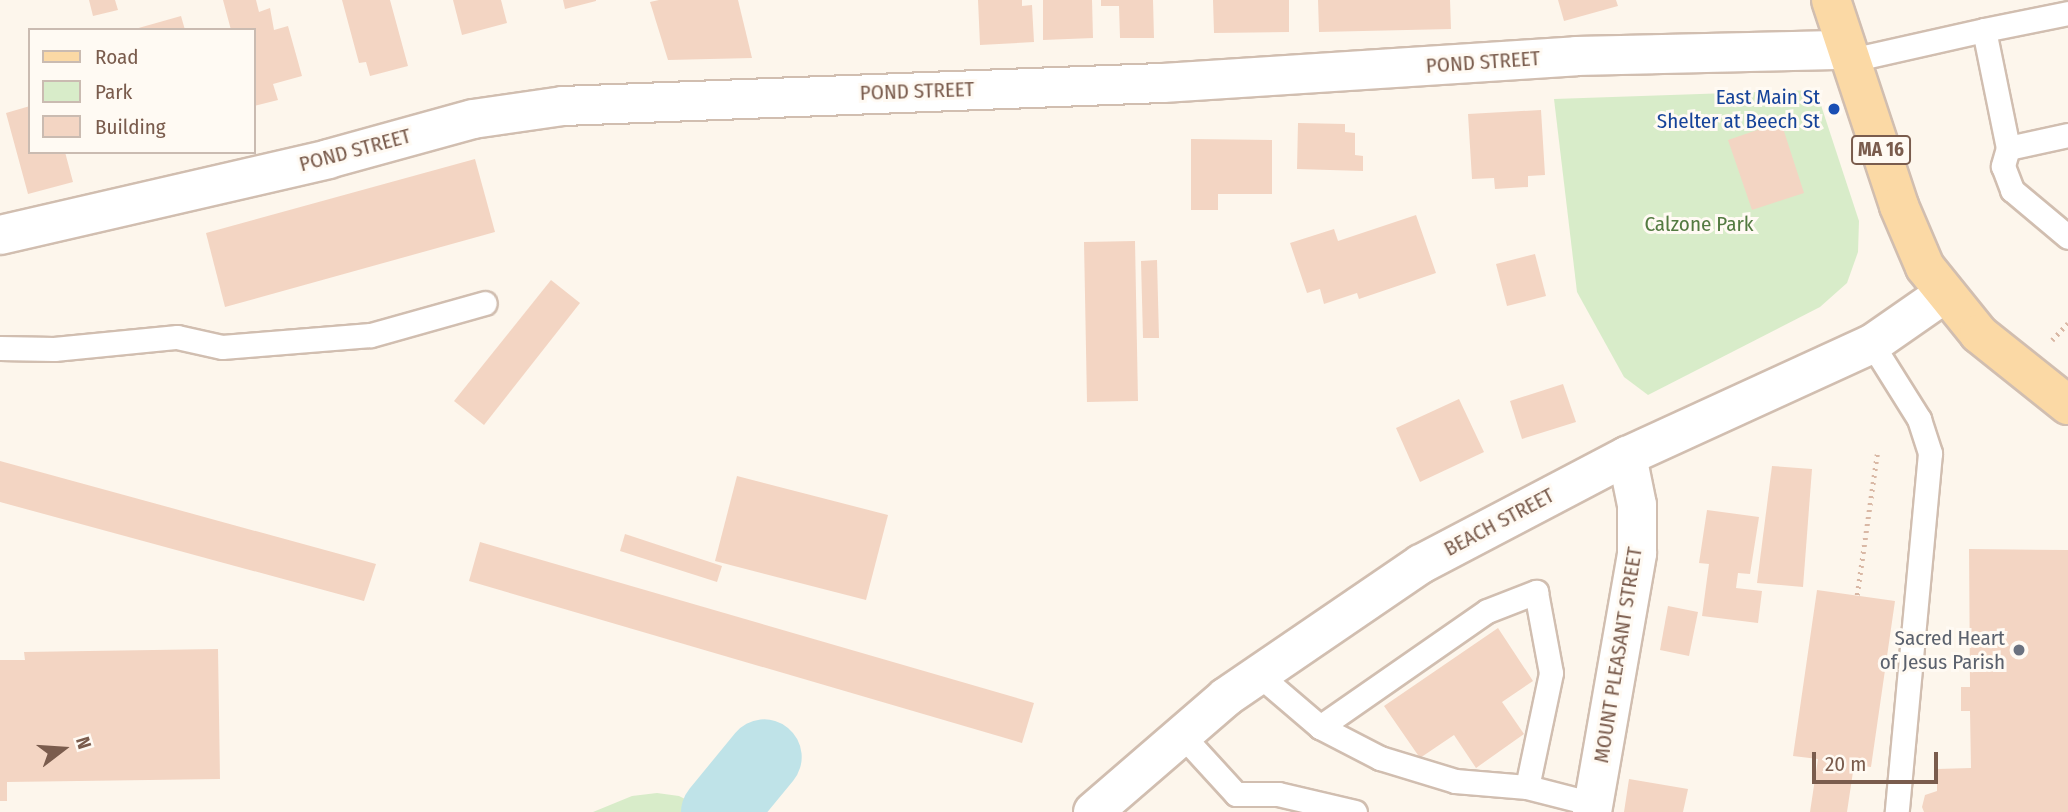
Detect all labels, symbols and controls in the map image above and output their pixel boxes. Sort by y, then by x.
legend [28,28,256,154]
text: Road [95,44,139,70]
street label: POND STREET [1425,45,1541,79]
street label: POND STREET [859,76,975,106]
text: Park [95,79,132,105]
place label: East Main St Shelter at Beech St [1657,84,1820,134]
marker: East Main St Shelter at Beech St [1826,101,1842,117]
text: Building [95,114,166,140]
street label: POND STREET [296,123,414,177]
road number: MA 16 [1850,134,1912,166]
park label: Calzone Park [1644,211,1754,237]
street label: BEACH STREET [1440,482,1558,562]
street label: MOUNT PLEASANT STREET [1588,545,1648,765]
place label: Sacred Heart of Jesus Parish [1880,625,2005,675]
marker: Sacred Heart of Jesus Parish [2011,642,2027,658]
north arrow [28,714,98,784]
text: N [71,734,96,752]
scale bar [1816,738,1942,782]
text: 20 m [1825,751,1866,777]

